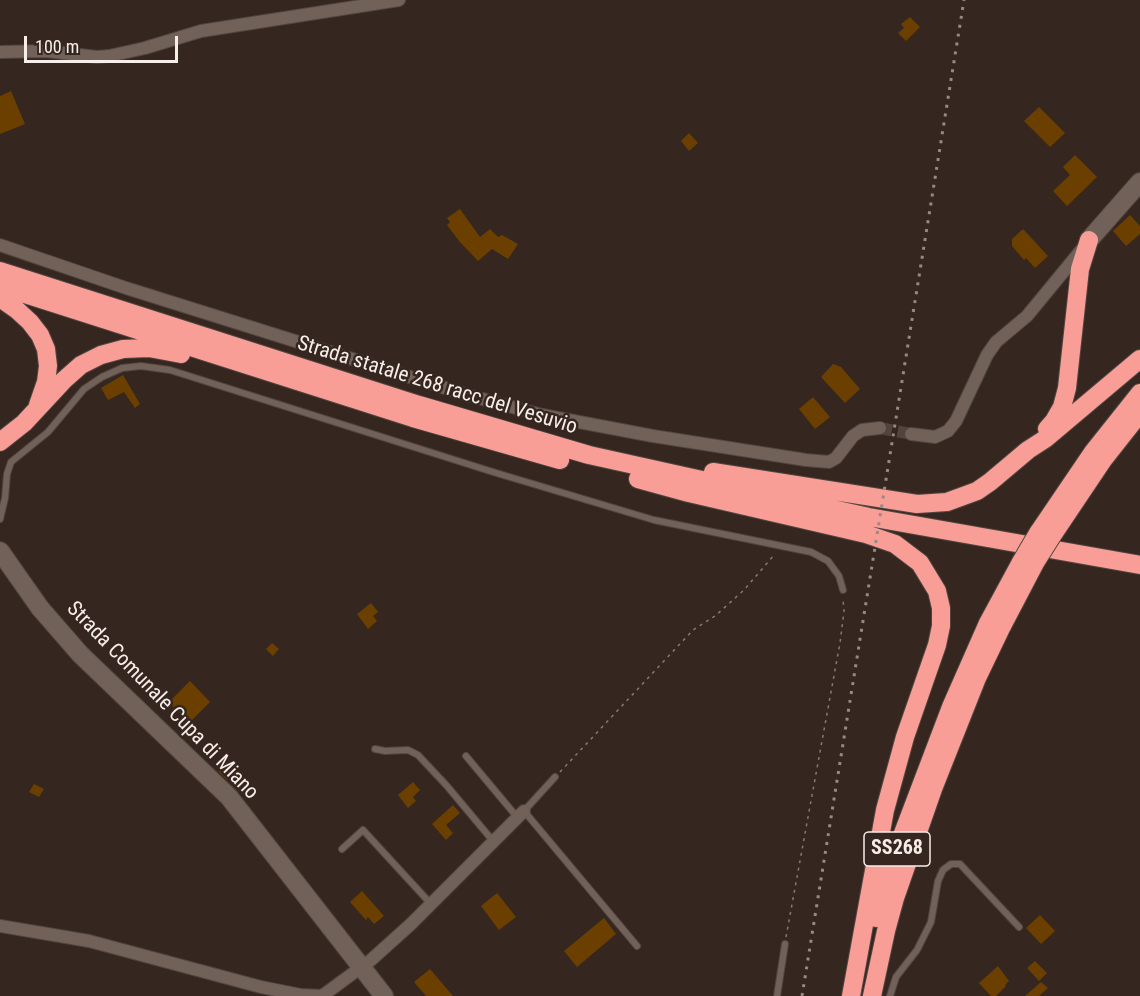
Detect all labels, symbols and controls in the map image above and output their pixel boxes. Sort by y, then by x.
scale bar [27,24,182,62]
text: 100 m [35,36,79,57]
street label: Strada statale 268 racc del Vesuvio [294,331,580,441]
street label: Strada Comunale Cupa di Miano [61,597,263,805]
road number: SS268 [864,832,930,866]

